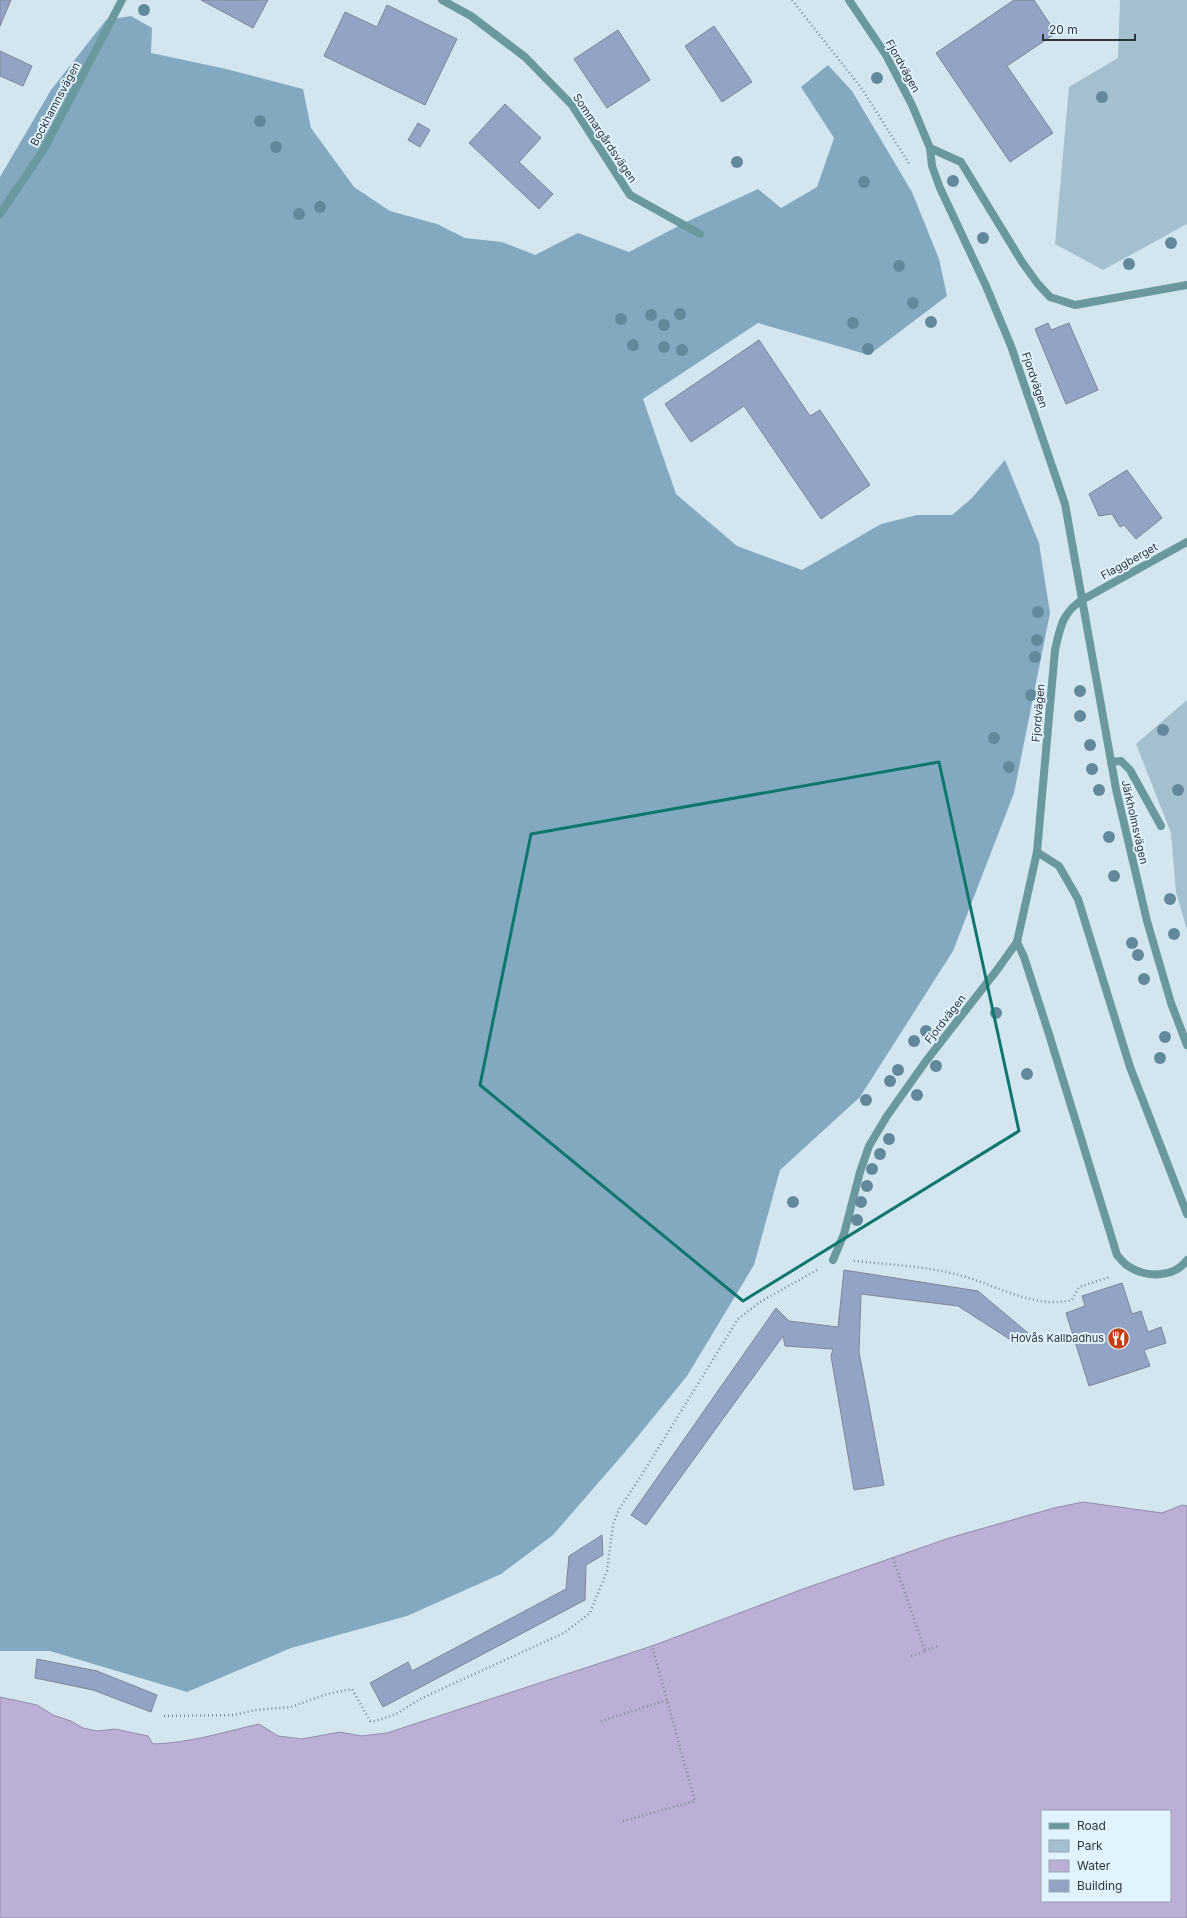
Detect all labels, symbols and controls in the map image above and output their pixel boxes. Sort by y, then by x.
scale bar [1043,16,1135,42]
text: 20 m [1049,22,1078,37]
street label: Fjordvägen [883,37,923,95]
street label: Bockhamnsvägen [27,60,83,148]
street label: Sommargårdsvägen [570,91,640,185]
street label: Fjordvägen [1019,350,1051,410]
street label: Flaggberget [1098,539,1160,582]
street label: Fjordvägen [1028,683,1048,743]
street label: Järkholmsvägen [1119,779,1151,865]
street label: Fjordvägen [921,992,969,1046]
restaurant icon: Hovås Kallbadhus [1106,1325,1132,1351]
place label: Hovås Kallbadhus [1011,1331,1104,1345]
legend [1041,1810,1171,1902]
text: Road [1077,1818,1106,1833]
text: Park [1077,1838,1103,1853]
text: Water [1077,1858,1111,1873]
text: Building [1077,1878,1122,1893]

